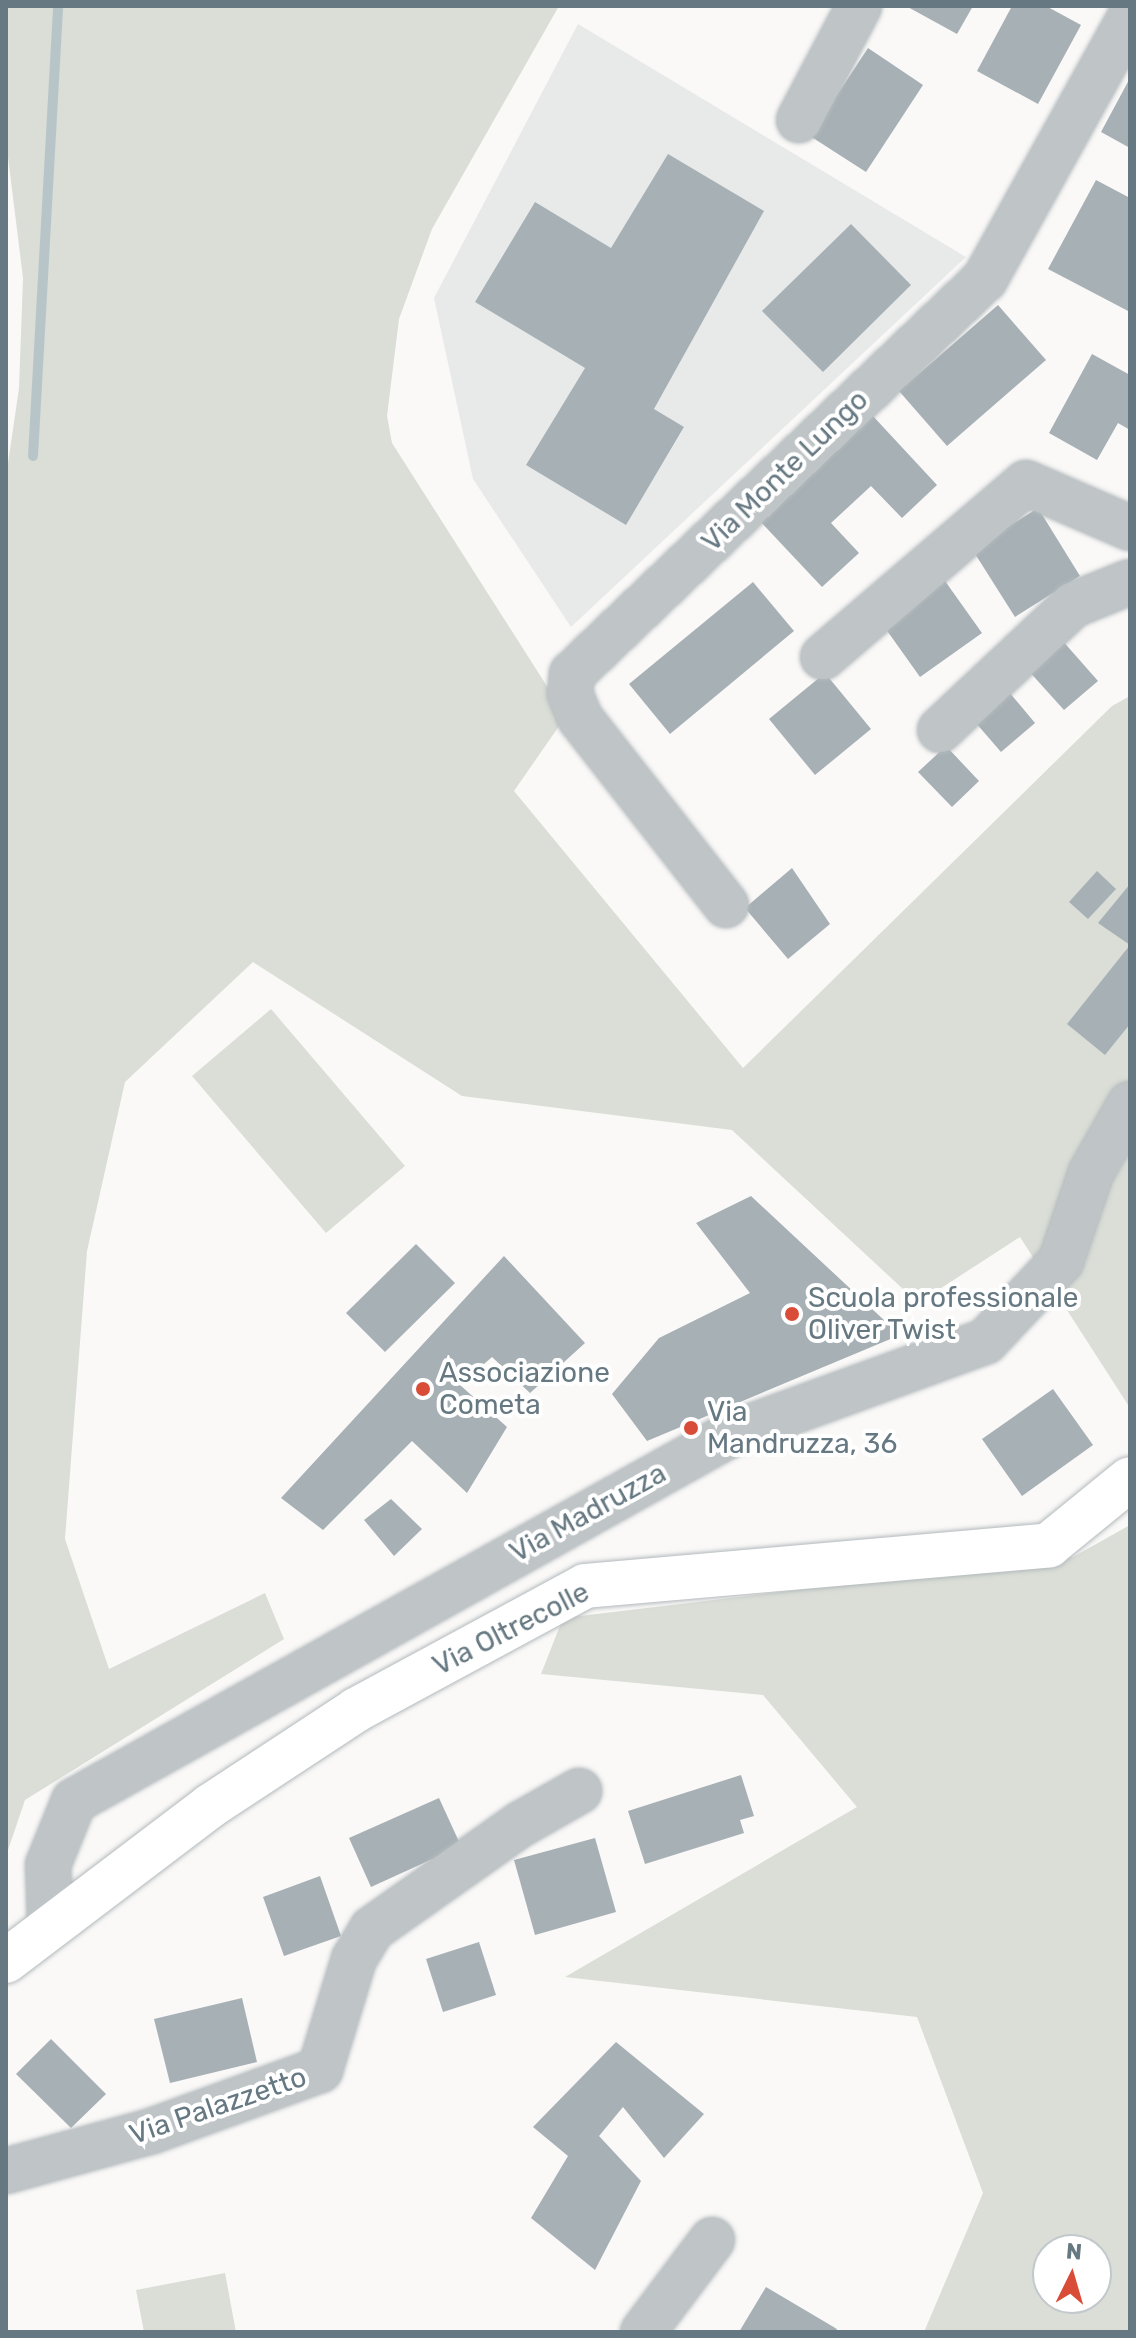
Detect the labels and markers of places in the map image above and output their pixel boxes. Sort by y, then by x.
place label: Scuola professionale Oliver Twist [808,1281,1078,1347]
marker: Scuola professionale Oliver Twist [783,1305,801,1323]
place label: Associazione Cometa [439,1356,610,1422]
marker: Associazione Cometa [414,1380,432,1398]
place label: Via Mandruzza, 36 [707,1395,897,1461]
marker: Via Mandruzza, 36 [682,1419,700,1437]

